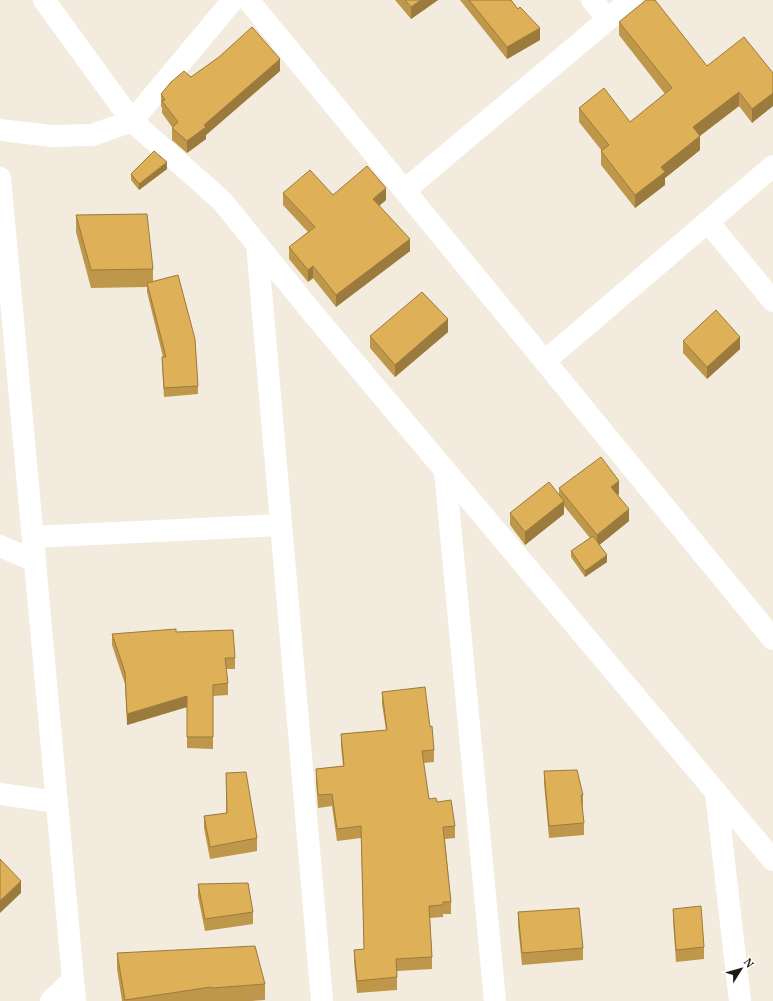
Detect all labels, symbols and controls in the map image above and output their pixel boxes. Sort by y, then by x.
north arrow [721,949,761,989]
text: N [741,955,757,971]

